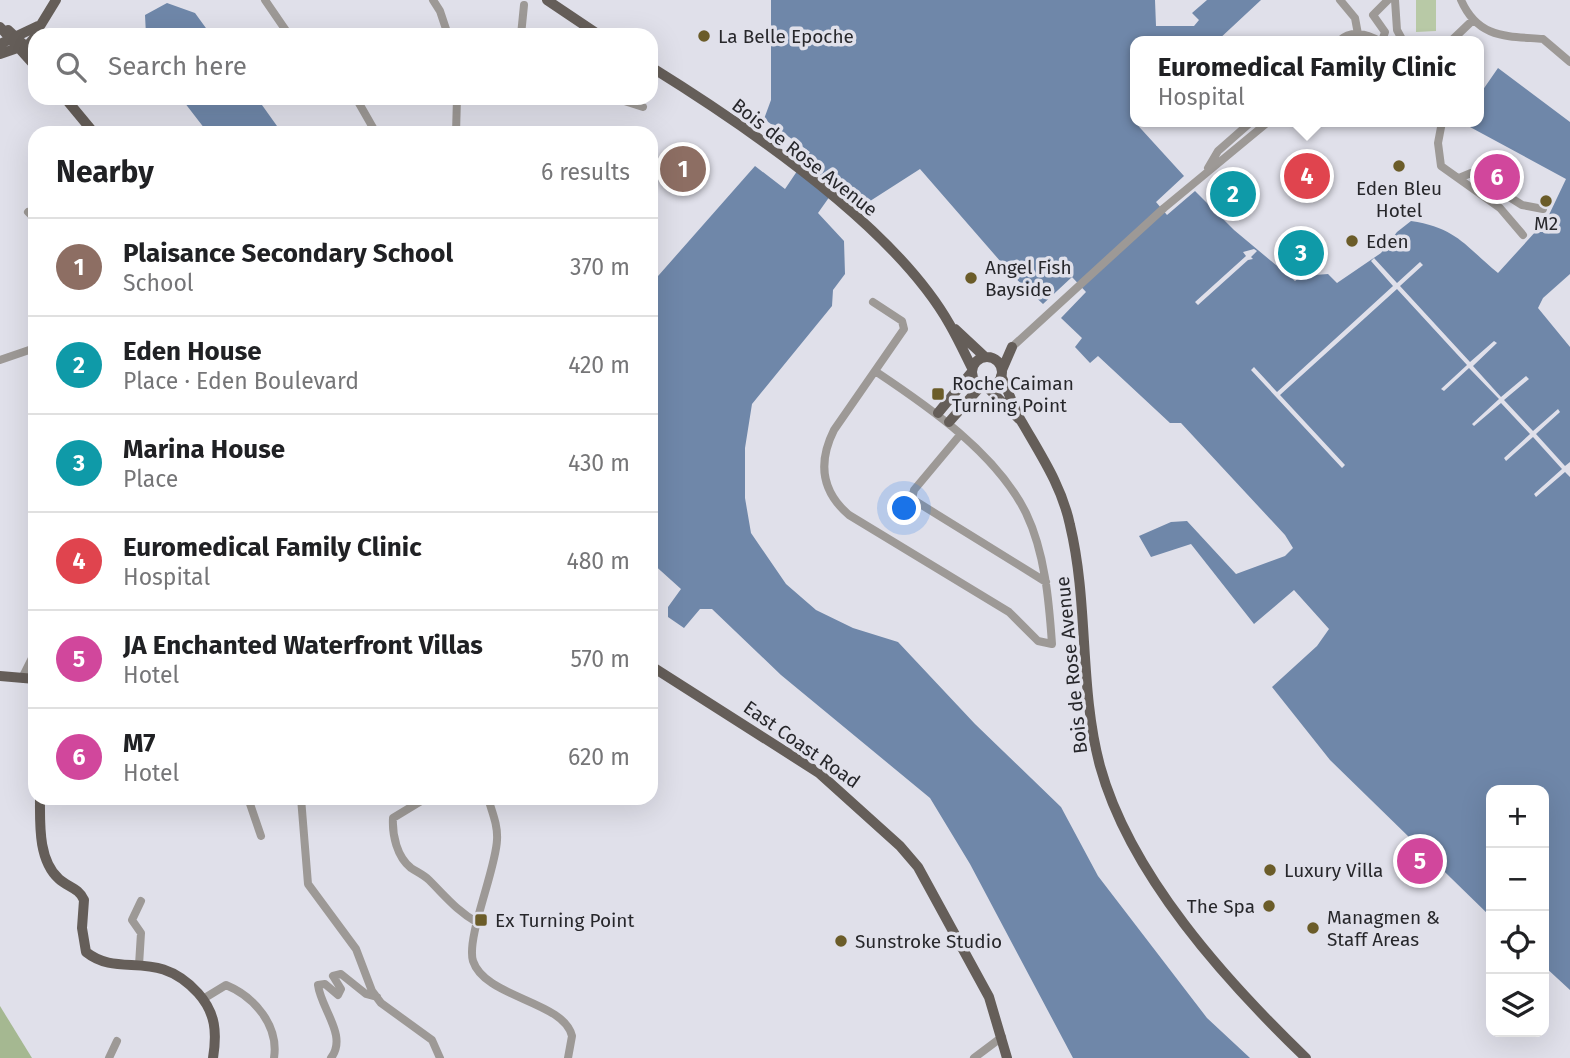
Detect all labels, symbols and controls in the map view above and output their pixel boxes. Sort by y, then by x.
place label: La Belle Epoche [718,25,854,48]
search box [28,28,658,105]
marker: La Belle Epoche [696,28,712,44]
popup [1130,36,1484,127]
icon: search [52,48,90,86]
text: Search here [108,51,247,82]
text: Euromedical Family Clinic [1158,52,1456,83]
text: Hospital [1158,83,1245,111]
street label: Bois de Rose Avenue [727,93,882,221]
pin: 1 [660,143,706,195]
pin: 4 [1284,150,1330,202]
pin: 6 [1474,151,1520,203]
text: Nearby [56,154,154,190]
text: 6 results [541,158,630,186]
marker: Eden Bleu Hotel [1391,158,1407,174]
pin: 2 [1210,168,1256,220]
place label: Eden Bleu Hotel [1356,177,1442,222]
marker: M2 [1538,193,1554,209]
place label: M2 [1534,212,1558,235]
pin: 3 [1278,227,1324,279]
place label: Eden [1366,230,1409,253]
marker: Eden [1344,233,1360,249]
text: Plaisance Secondary School [123,238,453,269]
text: 1 [74,253,84,281]
text: 370 m [570,253,630,281]
place label: Angel Fish Bayside [985,256,1072,301]
text: School [123,269,194,297]
marker: Angel Fish Bayside [963,270,979,286]
text: Eden House [123,336,262,367]
text: 2 [73,351,85,379]
text: 420 m [568,351,630,379]
text: Place · Eden Boulevard [123,367,359,395]
place label: Roche Caiman Turning Point [952,372,1074,417]
marker: Roche Caiman Turning Point [930,386,946,402]
text: Marina House [123,434,285,465]
text: 3 [73,449,85,477]
text: 430 m [568,449,630,477]
text: Place [123,465,178,493]
your location [887,491,921,525]
text: Euromedical Family Clinic [123,532,422,563]
text: 4 [73,547,86,575]
text: 480 m [566,547,630,575]
text: Hospital [123,563,210,591]
street label: Bois de Rose Avenue [1051,575,1092,755]
text: JA Enchanted Waterfront Villas [123,630,483,661]
text: 5 [73,645,85,673]
text: 570 m [570,645,630,673]
text: Hotel [123,661,179,689]
street label: East Coast Road [739,696,864,793]
text: M7 [123,728,155,759]
text: 6 [73,743,85,771]
text: 620 m [568,743,630,771]
text: Hotel [123,759,179,787]
map controls [1486,785,1549,1037]
button: + [1486,785,1549,848]
pin: 5 [1397,835,1443,887]
button: − [1486,848,1549,911]
place label: Luxury Villa [1284,859,1383,882]
marker: Luxury Villa [1262,862,1278,878]
place label: The Spa [1187,895,1255,918]
marker: The Spa [1261,898,1277,914]
place label: Managmen & Staff Areas [1327,906,1440,951]
place label: Ex Turning Point [495,909,634,932]
button: locate [1486,911,1549,974]
marker: Ex Turning Point [473,912,489,928]
marker: Managmen & Staff Areas [1305,920,1321,936]
place label: Sunstroke Studio [855,930,1002,953]
marker: Sunstroke Studio [833,933,849,949]
button: layers [1486,974,1549,1037]

